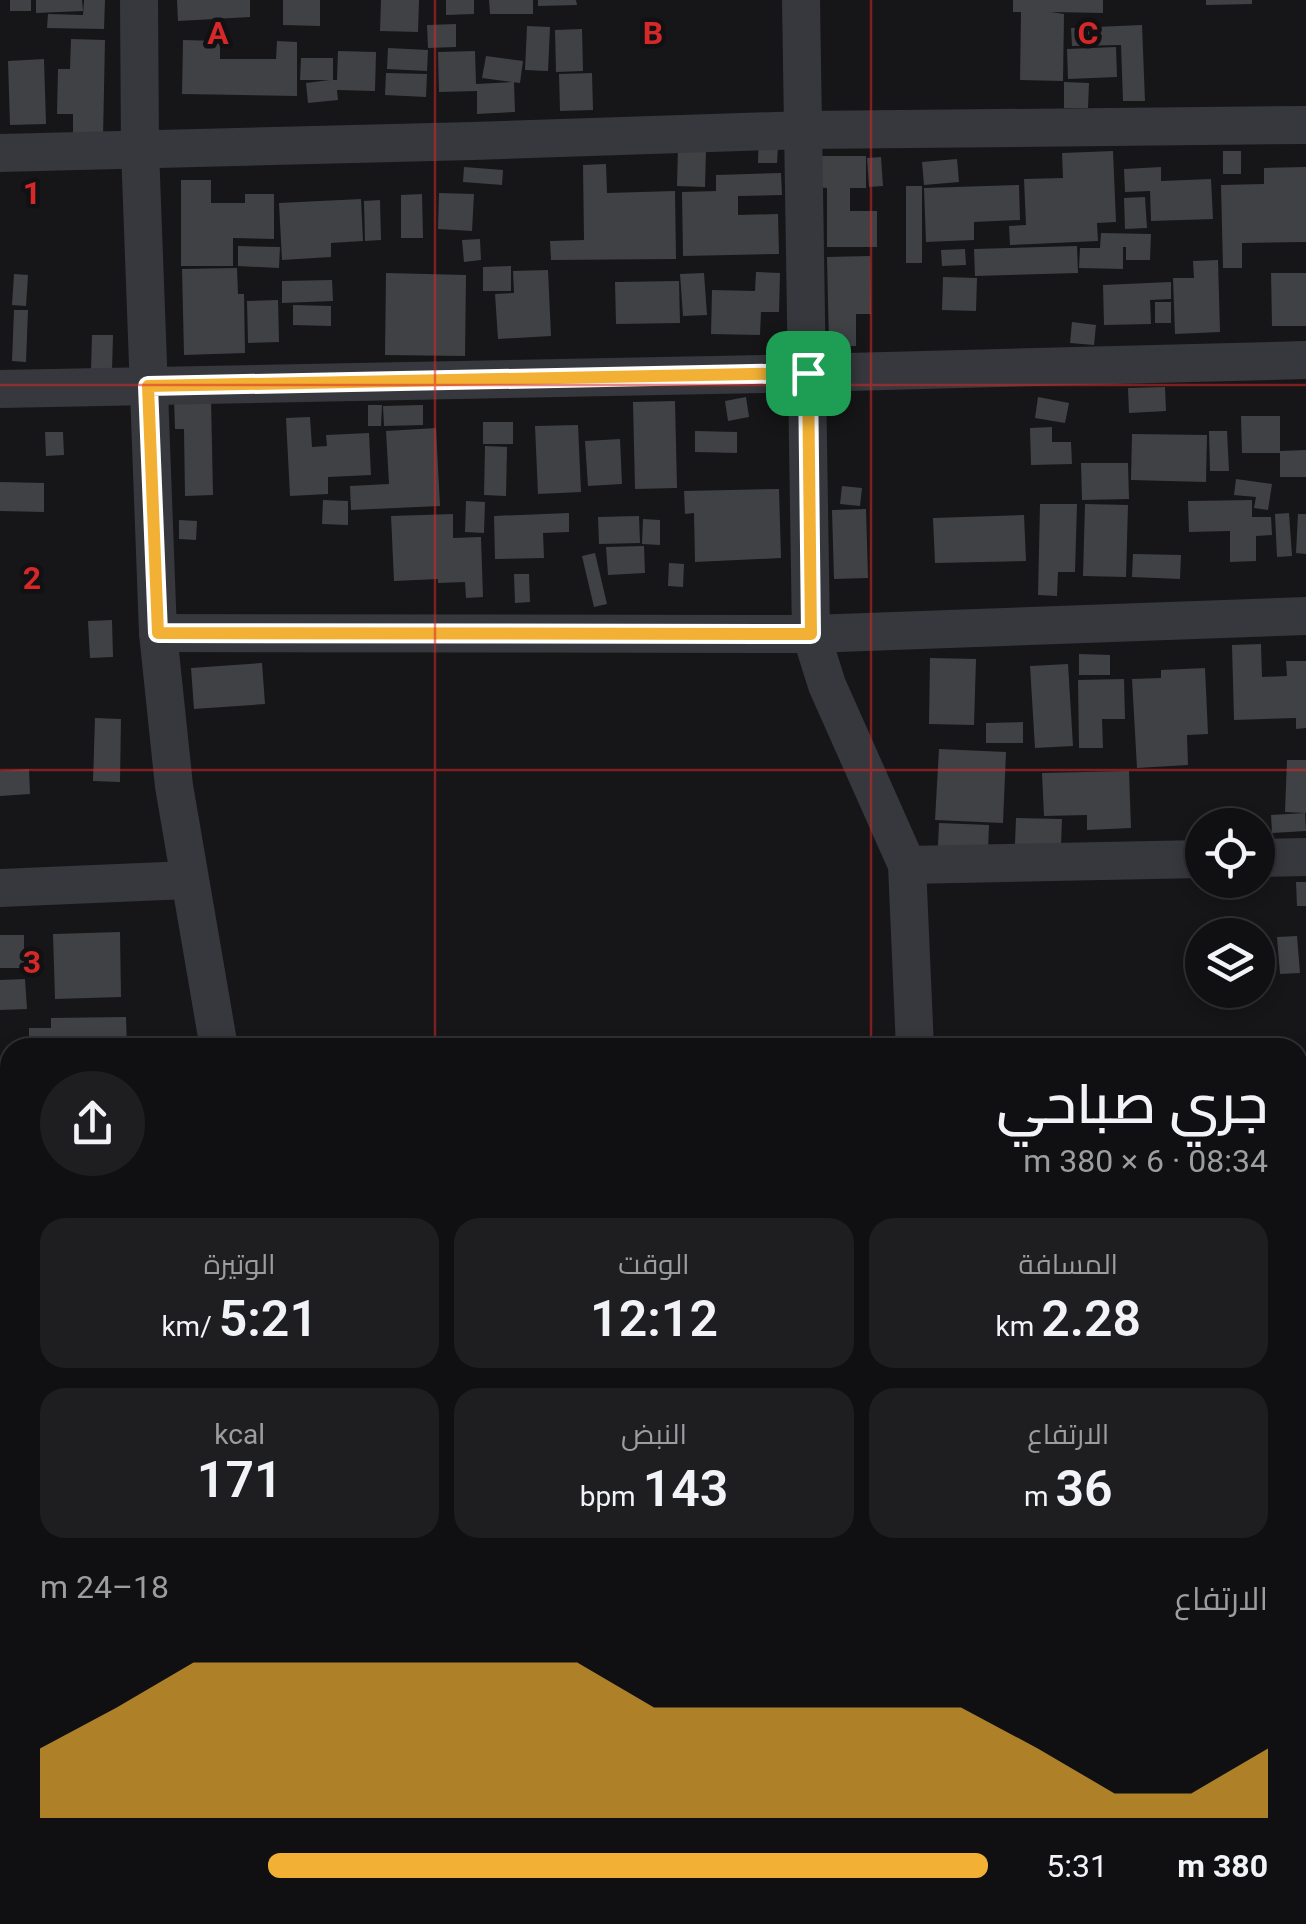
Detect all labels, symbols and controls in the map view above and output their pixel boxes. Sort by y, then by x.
text: A [207,14,229,52]
text: B [643,14,663,52]
text: C [1078,14,1098,52]
text: 1 [23,174,41,212]
pin [766,331,851,416]
icon: arrive [781,346,836,401]
text: 2 [23,559,41,597]
map controls [1185,808,1275,1008]
button: locate [1185,808,1275,898]
button: layers [1185,918,1275,1008]
text: 3 [23,943,41,981]
button: share [40,1071,145,1176]
text: جري صباحي [996,1072,1268,1136]
text: 08:34 · 6 × 380 m [1023,1142,1268,1180]
text: الوتيرة [204,1248,276,1281]
text: الوقت [618,1248,690,1281]
text: المسافة [1019,1248,1118,1281]
text: 5:21 [219,1290,318,1348]
text: 12:12 [590,1290,718,1348]
text: 2.28 [1041,1290,1141,1348]
text: /km [161,1310,219,1343]
text: km [996,1310,1041,1343]
text: kcal [214,1418,265,1451]
text: النبض [621,1418,687,1451]
text: الارتفاع [1027,1418,1109,1451]
text: 171 [197,1451,283,1509]
text: 143 [643,1460,728,1518]
text: 36 [1056,1460,1113,1518]
text: bpm [580,1480,643,1513]
text: m [1024,1480,1056,1513]
text: 18–24 m [40,1568,169,1606]
text: الارتفاع [1174,1580,1268,1618]
text: 5:31 [1046,1847,1108,1885]
text: 380 m [1177,1847,1268,1885]

